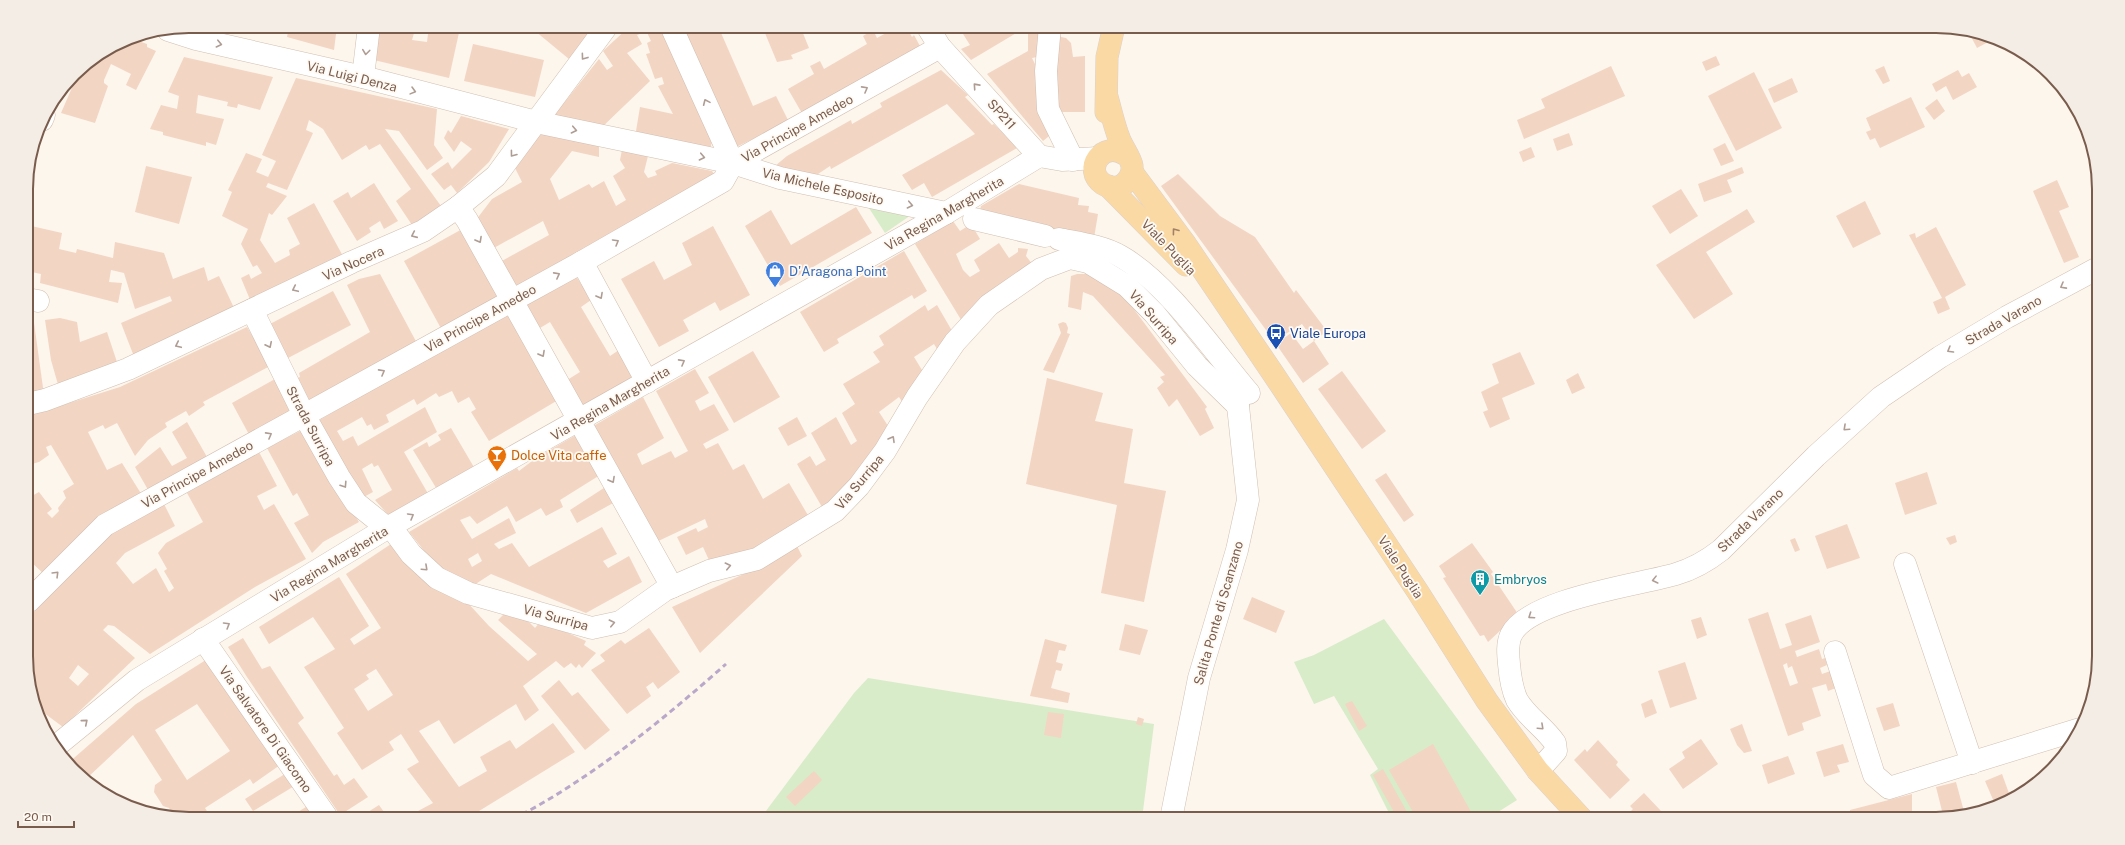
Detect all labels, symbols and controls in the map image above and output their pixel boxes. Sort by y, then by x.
one-way arrow [216,40,222,48]
one-way arrow [362,49,371,55]
one-way arrow [582,53,589,60]
street label: Via Luigi Denza [305,58,399,95]
one-way arrow [973,83,981,91]
one-way arrow [410,86,417,95]
one-way arrow [861,87,868,94]
street label: Via Principe Amedeo [739,92,856,165]
street label: SP211 [984,96,1019,132]
one-way arrow [702,99,710,106]
one-way arrow [571,126,578,134]
one-way arrow [511,149,518,156]
one-way arrow [699,152,705,160]
street label: Via Michele Esposito [761,165,885,208]
street label: Via Regina Margherita [882,173,1006,254]
one-way arrow [907,201,913,209]
street label: Viale Puglia [1138,216,1199,278]
one-way arrow [1173,228,1180,235]
one-way arrow [410,231,417,239]
one-way arrow [474,236,481,243]
one-way arrow [612,240,619,247]
street label: Via Nocera [320,243,386,284]
shop icon: D'Aragona Point [764,260,786,288]
place label: D'Aragona Point [789,264,887,279]
one-way arrow [553,272,561,280]
one-way arrow [2060,281,2067,289]
street label: Via Principe Amedeo [422,282,539,355]
one-way arrow [292,284,300,292]
street label: Via Surripa [1126,287,1181,348]
one-way arrow [595,292,603,300]
street label: Strada Varano [1962,293,2044,348]
bus stop icon: Viale Europa [1265,322,1287,350]
place label: Viale Europa [1290,326,1366,341]
one-way arrow [174,340,182,348]
one-way arrow [264,340,272,348]
one-way arrow [1947,346,1954,353]
one-way arrow [538,350,545,357]
one-way arrow [678,359,685,366]
street label: Via Regina Margherita [548,363,672,444]
one-way arrow [378,369,385,376]
street label: Strada Surripa [283,384,338,469]
one-way arrow [1843,423,1851,431]
one-way arrow [265,432,272,439]
one-way arrow [887,436,895,443]
street label: Via Principe Amedeo [139,438,256,511]
bar icon: Dolce Vita caffe [486,444,508,472]
place label: Dolce Vita caffe [511,448,607,463]
street label: Via Surripa [832,452,887,513]
one-way arrow [607,476,614,483]
one-way arrow [340,481,347,488]
street label: Strada Varano [1714,485,1786,555]
one-way arrow [407,514,414,521]
street label: Via Regina Margherita [268,523,391,605]
street label: Viale Puglia [1375,533,1426,601]
street label: Salita Ponte di Scanzano [1191,539,1246,687]
one-way arrow [420,563,428,571]
one-way arrow [725,563,731,571]
building icon: Embryos [1469,568,1491,596]
one-way arrow [51,571,59,579]
place label: Embryos [1494,572,1547,587]
one-way arrow [1652,575,1659,584]
street label: Via Surripa [522,602,590,633]
one-way arrow [1528,612,1535,619]
one-way arrow [609,620,616,628]
one-way arrow [223,623,230,630]
street label: Via Salvatore Di Giacomo [216,663,315,795]
one-way arrow [81,720,88,727]
one-way arrow [1536,722,1544,729]
scale bar [18,803,74,829]
text: 20 m [24,810,52,824]

